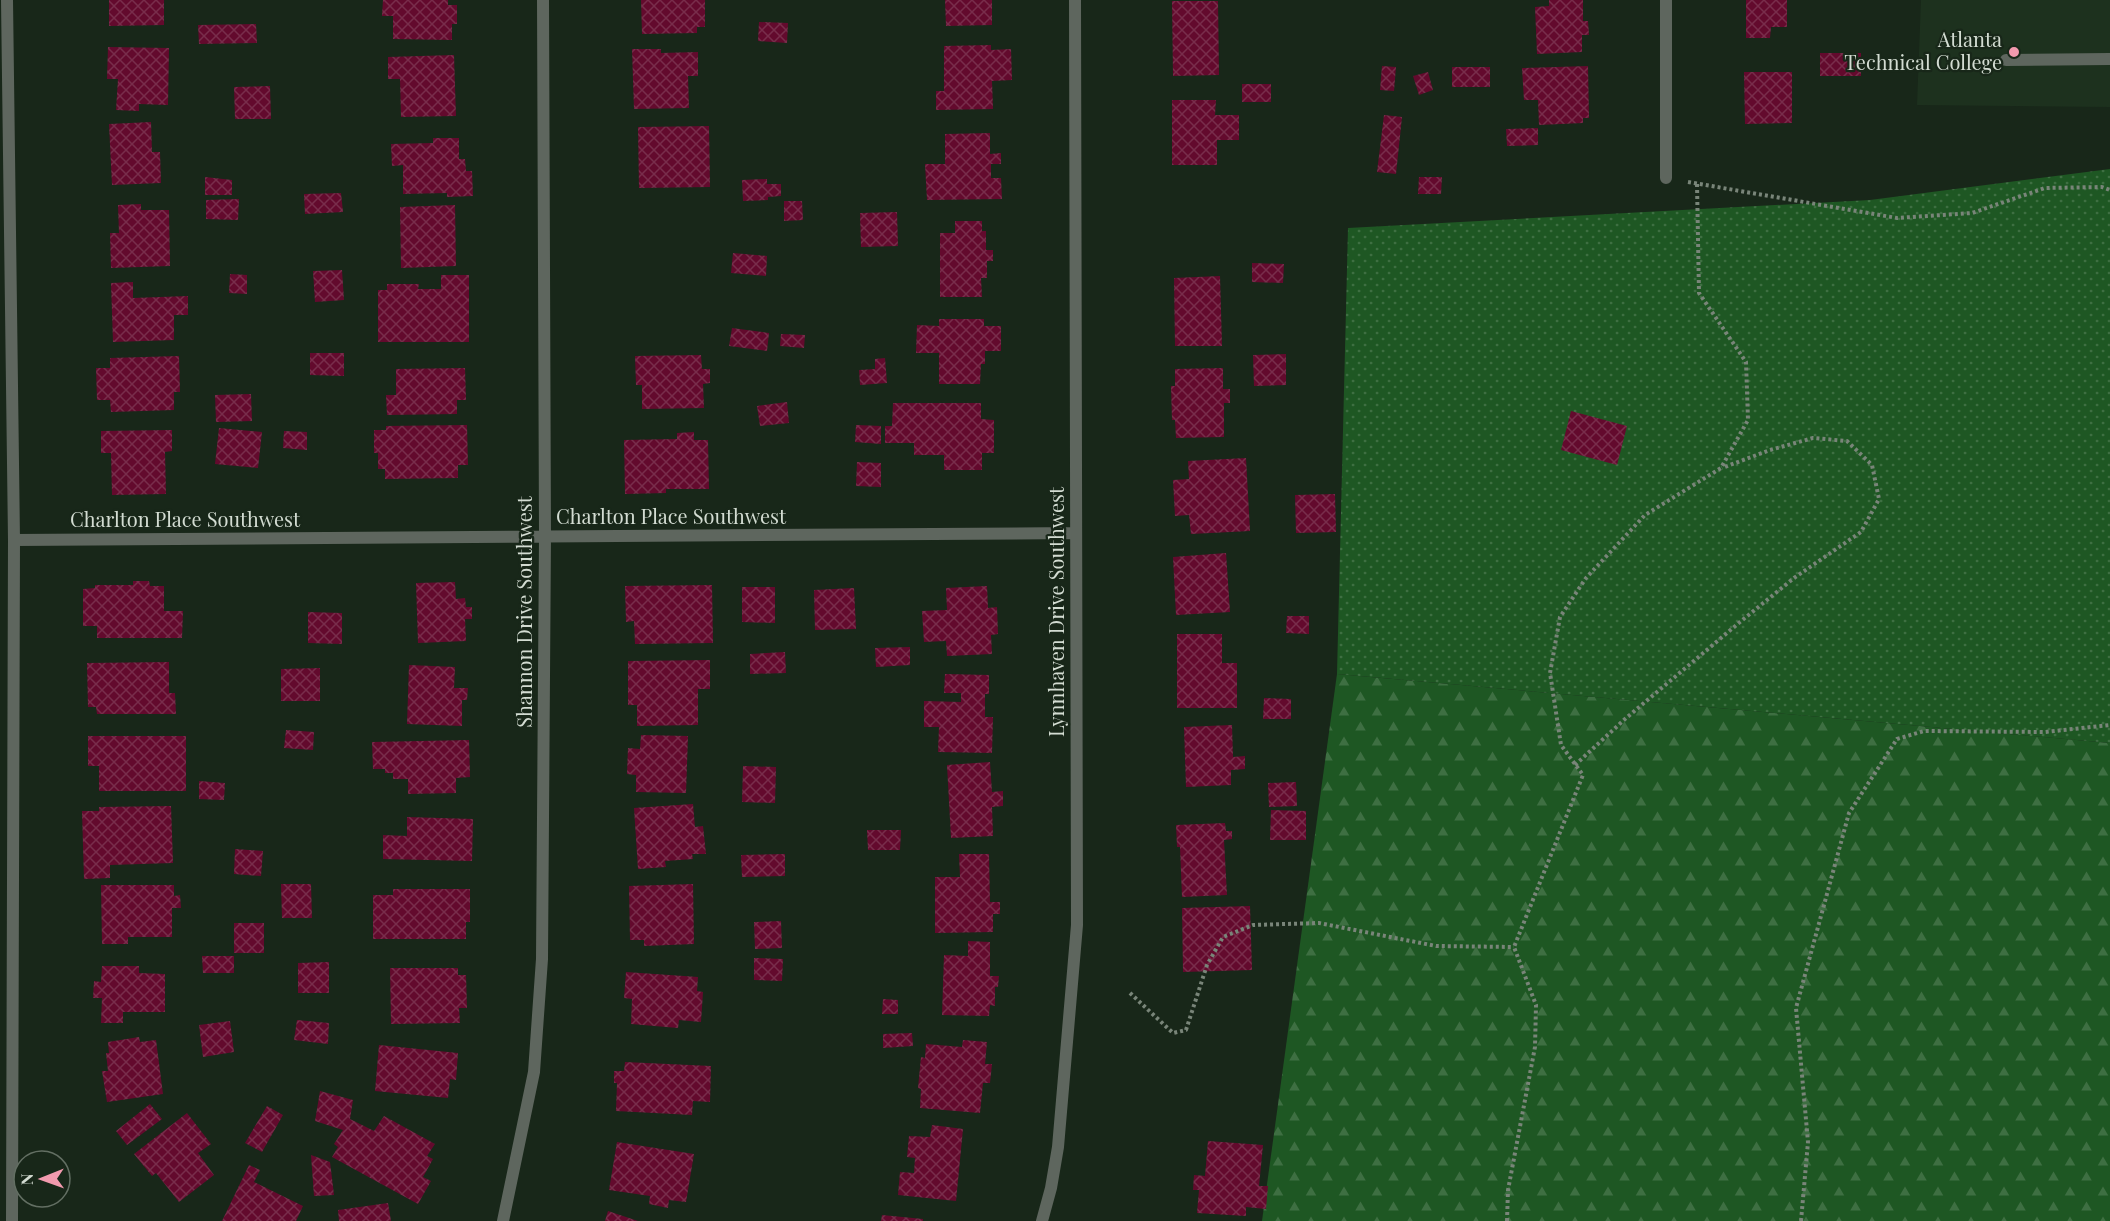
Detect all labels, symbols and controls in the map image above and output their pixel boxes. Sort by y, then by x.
place label: Atlanta Technical College [1844,25,2002,75]
marker: Atlanta Technical College [2007,45,2021,59]
street label: Lynnhaven Drive Southwest [1042,486,1069,737]
street label: Shannon Drive Southwest [510,495,537,728]
street label: Charlton Place Southwest [556,502,787,529]
street label: Charlton Place Southwest [70,505,301,532]
north arrow [12,1149,72,1209]
text: N [16,1173,37,1185]

